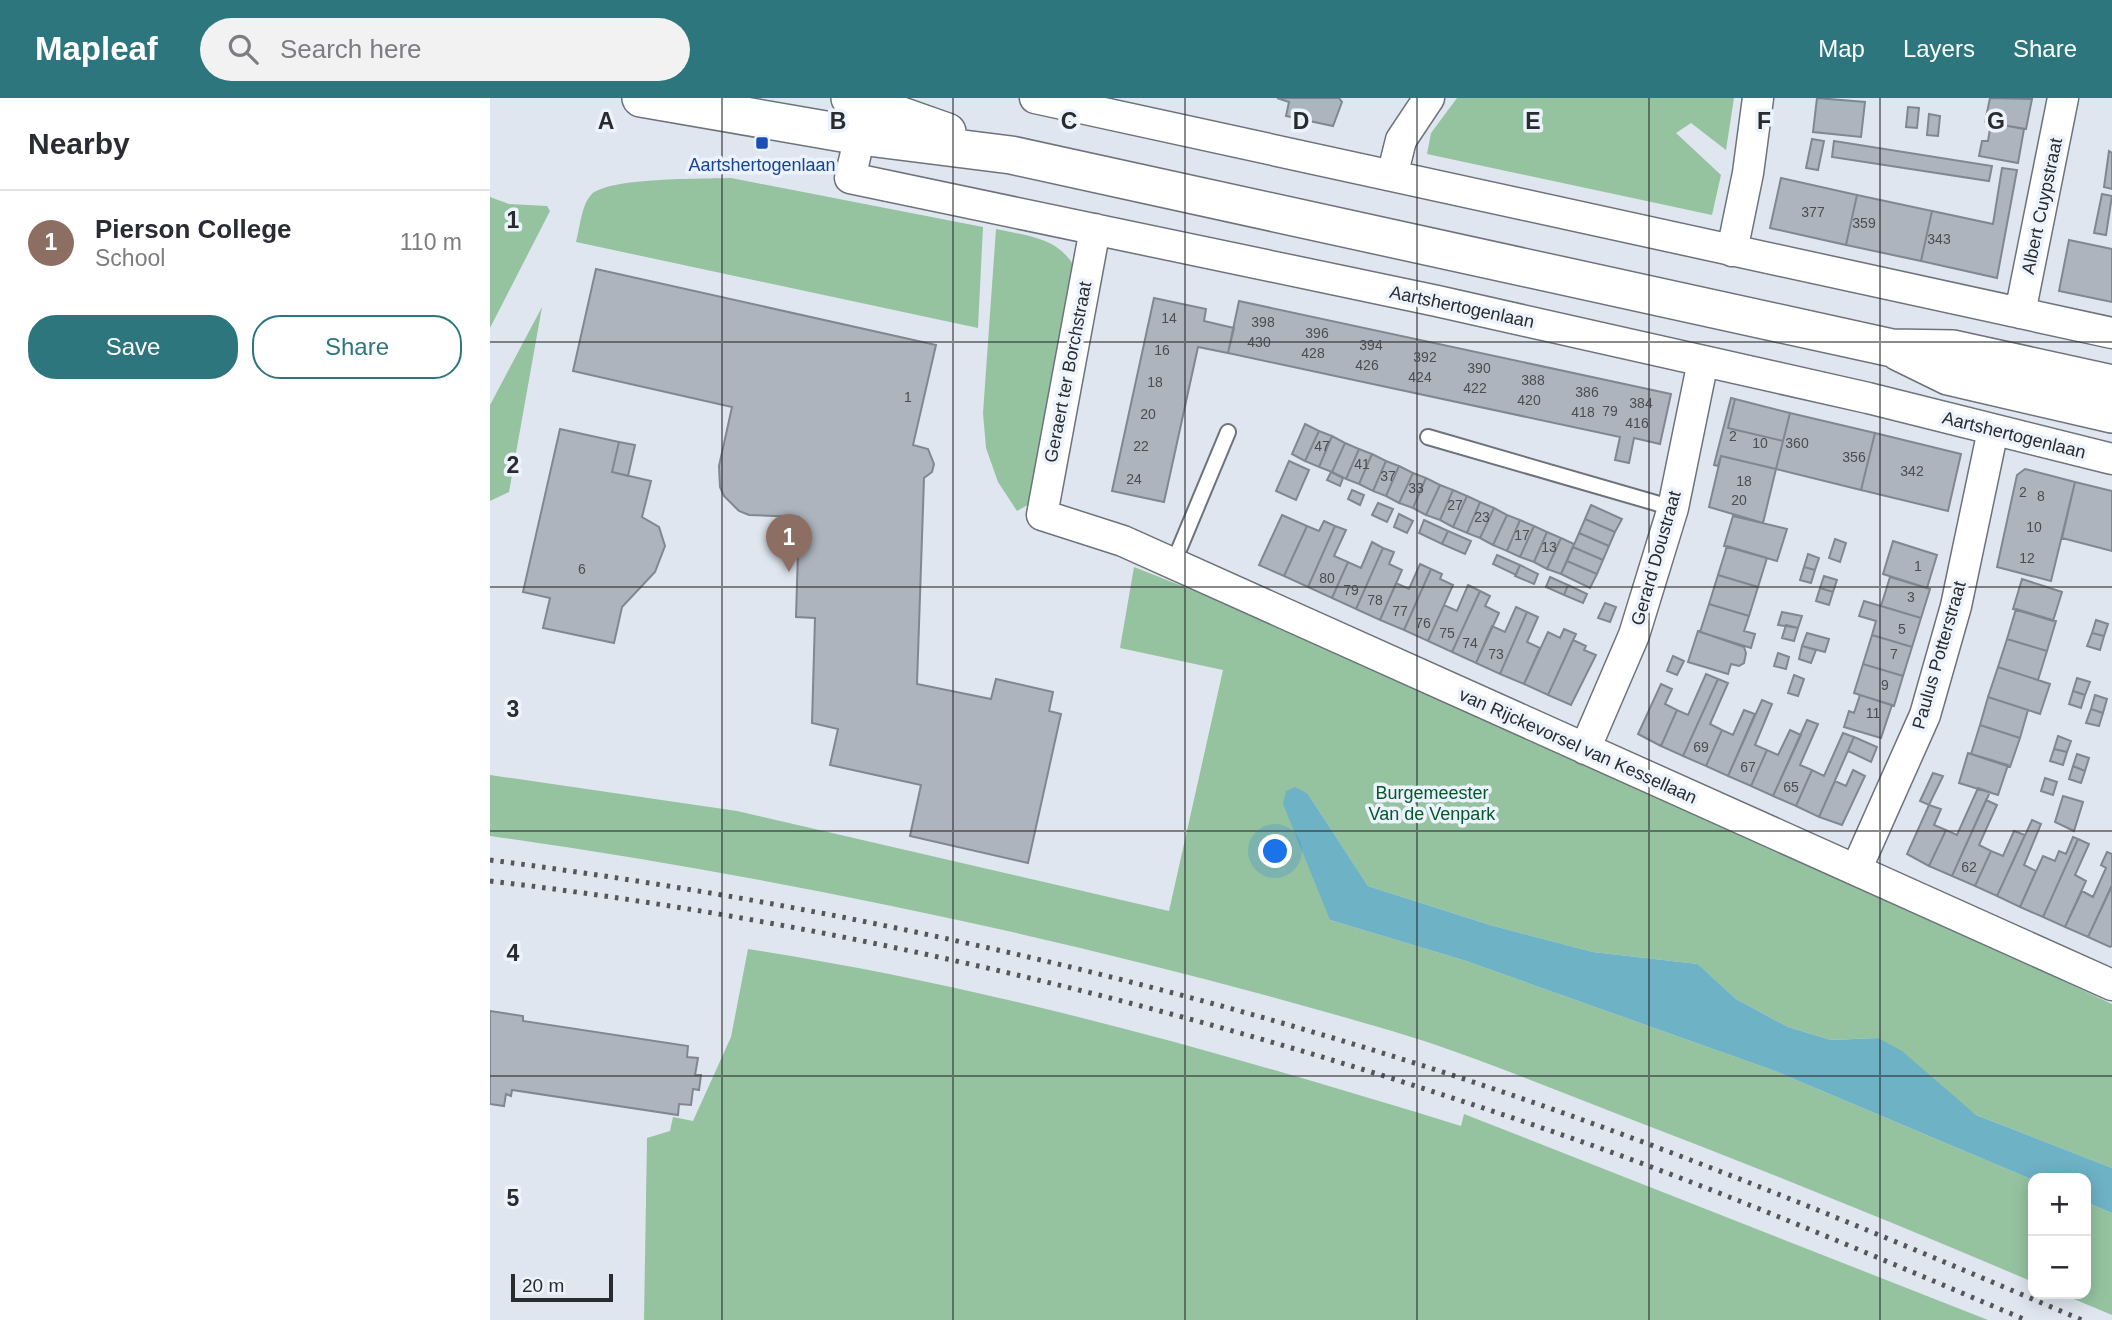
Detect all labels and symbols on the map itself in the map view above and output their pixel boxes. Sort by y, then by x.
text: A [598,108,614,134]
text: B [830,108,846,134]
text: C [1061,108,1077,134]
text: D [1293,108,1309,134]
text: E [1525,108,1541,134]
text: F [1757,108,1771,134]
text: G [1987,108,2005,134]
marker: Aartshertogenlaan [754,135,770,151]
street label: Albert Cuypstraat [2018,136,2066,276]
place label: Aartshertogenlaan [688,155,836,175]
house number: 377 [1801,204,1825,220]
text: 1 [507,207,520,233]
house number: 359 [1852,215,1876,231]
house number: 343 [1927,231,1951,247]
street label: Geraert ter Borchstraat [1041,280,1095,464]
street label: Aartshertogenlaan [1388,282,1536,332]
house number: 14 [1161,310,1177,326]
house number: 398 [1251,314,1275,330]
house number: 396 [1305,325,1329,341]
house number: 430 [1247,334,1271,350]
house number: 394 [1359,337,1383,353]
house number: 16 [1154,342,1170,358]
house number: 428 [1301,345,1325,361]
house number: 392 [1413,349,1437,365]
house number: 426 [1355,357,1379,373]
house number: 390 [1467,360,1491,376]
house number: 424 [1408,369,1432,385]
house number: 388 [1521,372,1545,388]
house number: 18 [1147,374,1163,390]
house number: 422 [1463,380,1487,396]
house number: 386 [1575,384,1599,400]
house number: 1 [904,389,912,405]
house number: 420 [1517,392,1541,408]
house number: 384 [1629,395,1653,411]
house number: 79 [1602,403,1618,419]
house number: 418 [1571,404,1595,420]
house number: 20 [1140,406,1156,422]
street label: Aartshertogenlaan [1940,408,2088,462]
house number: 416 [1625,415,1649,431]
house number: 2 [1729,428,1737,444]
house number: 10 [1752,435,1768,451]
house number: 360 [1785,435,1809,451]
house number: 22 [1133,438,1149,454]
house number: 47 [1314,438,1330,454]
house number: 356 [1842,449,1866,465]
text: 2 [507,452,519,478]
house number: 41 [1354,456,1370,472]
house number: 342 [1900,463,1924,479]
house number: 37 [1380,468,1396,484]
house number: 24 [1126,471,1142,487]
house number: 18 [1736,473,1752,489]
house number: 33 [1408,480,1424,496]
house number: 2 [2019,484,2027,500]
street label: Gerard Doustraat [1627,488,1685,628]
house number: 8 [2037,488,2045,504]
house number: 20 [1731,492,1747,508]
house number: 27 [1447,497,1463,513]
house number: 23 [1474,509,1490,525]
pin: 1 [766,514,812,572]
house number: 10 [2026,519,2042,535]
house number: 17 [1514,527,1530,543]
house number: 13 [1541,539,1557,555]
house number: 12 [2019,550,2035,566]
house number: 1 [1914,558,1922,574]
house number: 6 [578,561,586,577]
house number: 80 [1319,570,1335,586]
street label: Paulus Potterstraat [1908,579,1970,731]
house number: 79 [1343,582,1359,598]
house number: 3 [1907,589,1915,605]
house number: 78 [1367,592,1383,608]
house number: 77 [1392,603,1408,619]
house number: 76 [1415,615,1431,631]
house number: 5 [1898,621,1906,637]
house number: 75 [1439,625,1455,641]
house number: 74 [1462,635,1478,651]
house number: 73 [1488,646,1504,662]
house number: 7 [1890,646,1898,662]
house number: 9 [1881,677,1889,693]
street label: van Rijckevorsel van Kessellaan [1456,684,1700,808]
text: 3 [507,696,519,722]
house number: 11 [1866,705,1880,721]
house number: 69 [1693,739,1709,755]
house number: 67 [1740,759,1756,775]
house number: 65 [1783,779,1799,795]
park label: Burgemeester Van de Venpark [1369,783,1496,824]
your location [1258,834,1292,868]
house number: 62 [1961,859,1977,875]
text: 4 [507,940,520,966]
text: 5 [507,1185,520,1211]
scale bar [511,1271,612,1303]

